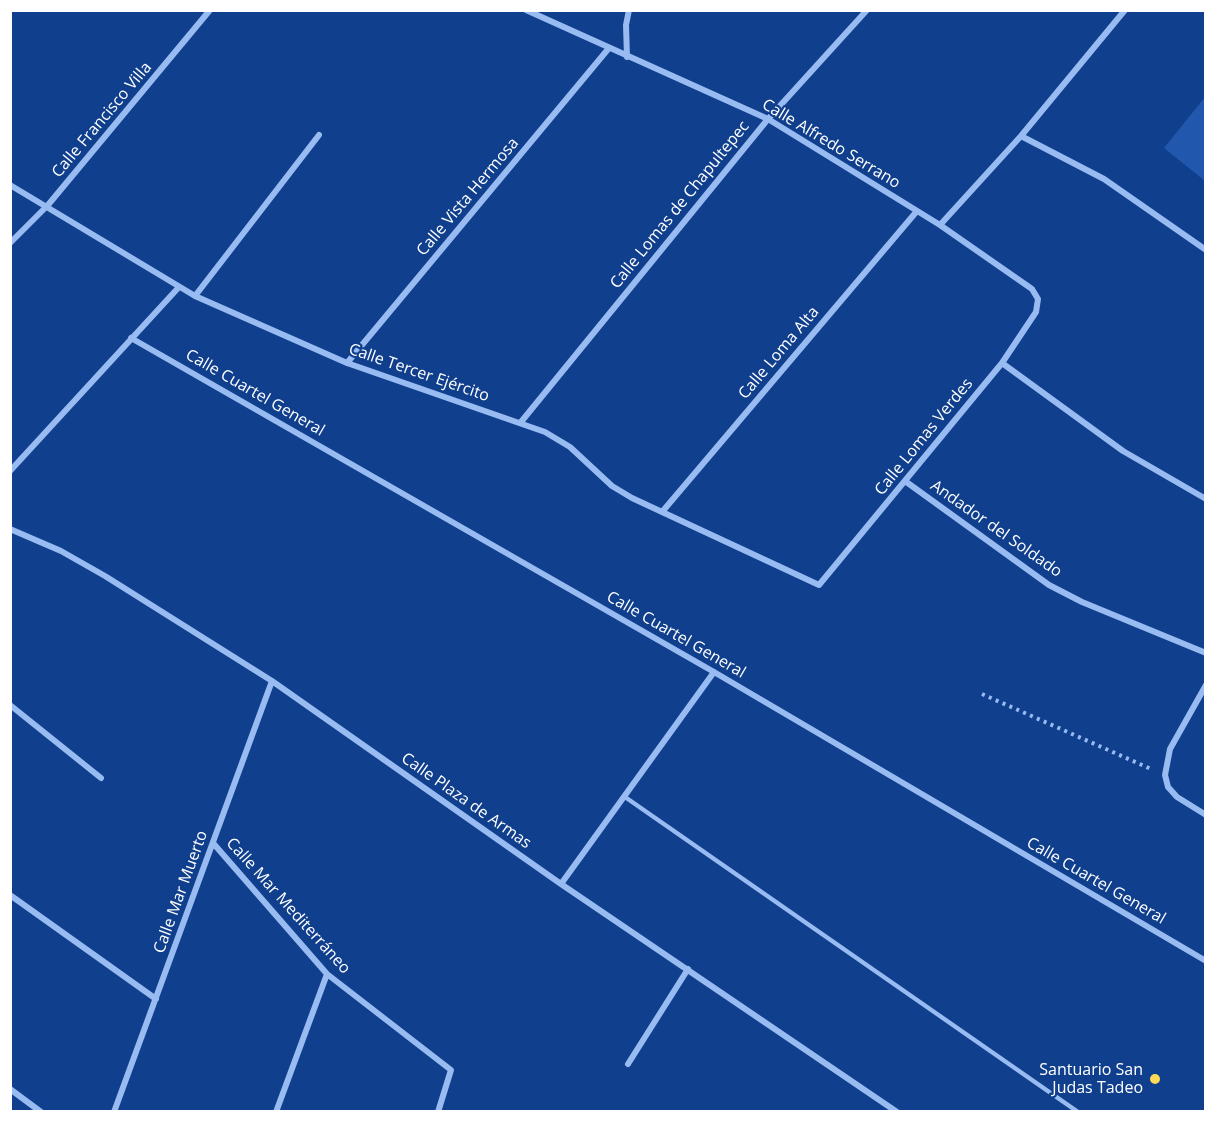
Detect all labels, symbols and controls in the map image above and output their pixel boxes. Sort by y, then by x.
street label: Calle Francisco Villa [48,58,156,182]
street label: Calle Alfredo Serrano [758,95,904,193]
street label: Calle Lomas de Chapultepec [606,117,754,293]
street label: Calle Vista Hermosa [413,134,523,260]
street label: Calle Loma Alta [735,303,823,403]
street label: Calle Tercer Ejército [346,340,492,406]
street label: Calle Cuartel General [182,345,328,441]
street label: Calle Lomas Verdes [871,375,977,499]
street label: Andador del Soldado [927,476,1065,582]
street label: Calle Cuartel General [603,587,749,683]
street label: Calle Plaza de Armas [397,749,535,853]
street label: Calle Mar Muerto [150,828,212,956]
street label: Calle Cuartel General [1023,833,1169,929]
street label: Calle Mar Mediterráneo [222,834,354,978]
place label: Santuario San Judas Tadeo [1039,1060,1143,1098]
marker: Santuario San Judas Tadeo [1148,1072,1162,1086]

